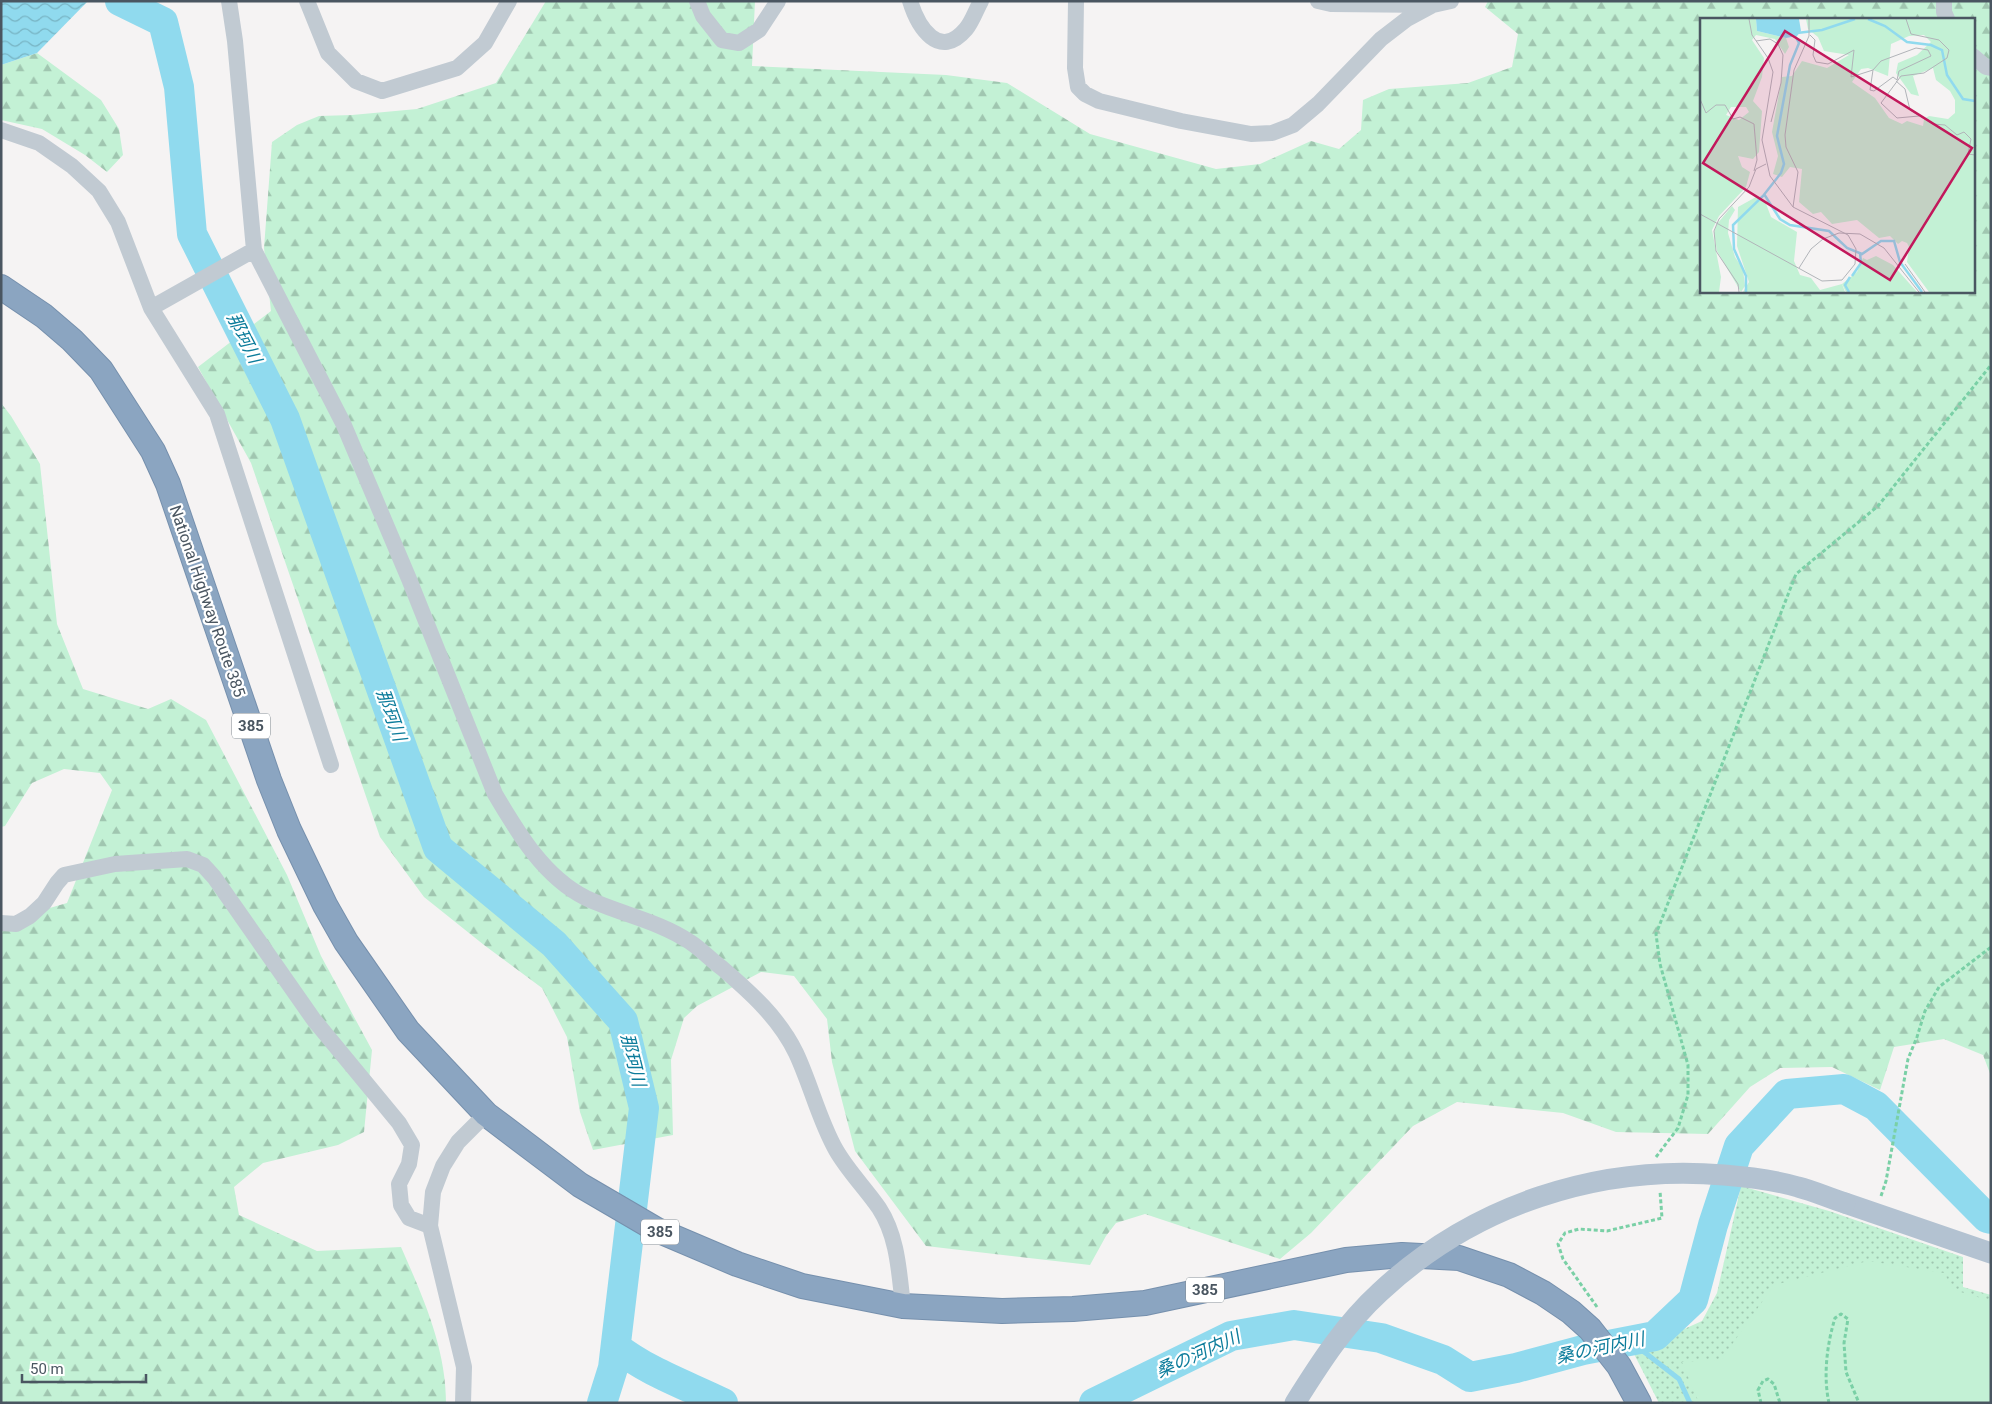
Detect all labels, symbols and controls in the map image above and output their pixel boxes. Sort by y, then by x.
inset map [1700,18,1974,292]
water label: 那珂川 [223,309,267,368]
street label: National Highway Route 385 [166,503,249,700]
water label: 那珂川 [372,686,411,746]
road number: 385 [232,714,270,738]
water label: 那珂川 [617,1031,651,1091]
road number: 385 [641,1220,679,1244]
road number: 385 [1186,1278,1224,1302]
water label: 桑の河内川 [1152,1325,1245,1381]
water label: 桑の河内川 [1554,1327,1648,1367]
scale bar [22,1352,146,1384]
text: 50 m [30,1360,64,1378]

